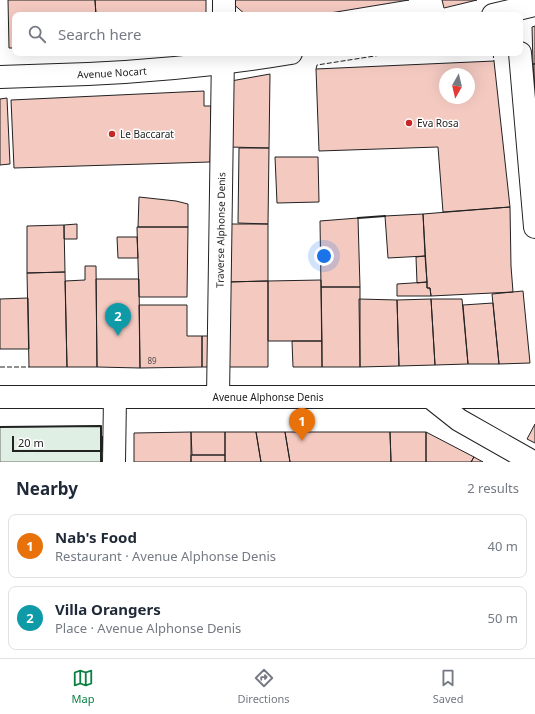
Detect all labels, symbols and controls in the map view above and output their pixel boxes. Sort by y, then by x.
search box [12,12,523,56]
icon: search [26,23,48,45]
text: Search here [58,24,141,44]
street label: Avenue Nocart [77,63,148,81]
north arrow [439,68,475,104]
place label: Eva Rosa [417,116,459,130]
marker: Eva Rosa [404,118,414,128]
place label: Le Baccarat [120,127,174,141]
marker: Le Baccarat [107,129,117,139]
street label: Traverse Alphonse Denis [213,172,228,288]
your location [314,246,334,266]
pin: 2 [105,303,131,336]
house number: 89 [147,355,157,366]
street label: Avenue Alphonse Denis [213,390,324,404]
pin: 1 [289,408,315,441]
scale bar [12,434,103,453]
text: 20 m [18,435,44,450]
text: Nearby [16,477,78,500]
text: 2 results [467,479,519,497]
text: Nab's Food [55,527,137,547]
text: 1 [26,537,34,555]
text: 40 m [488,537,518,555]
text: Restaurant · Avenue Alphonse Denis [55,547,276,565]
text: Villa Orangers [55,599,161,619]
text: 2 [26,609,34,627]
text: 50 m [488,609,518,627]
text: Place · Avenue Alphonse Denis [55,619,241,637]
tab: Map [72,667,94,706]
tab: Directions [237,667,290,706]
tab: Saved [433,667,463,706]

